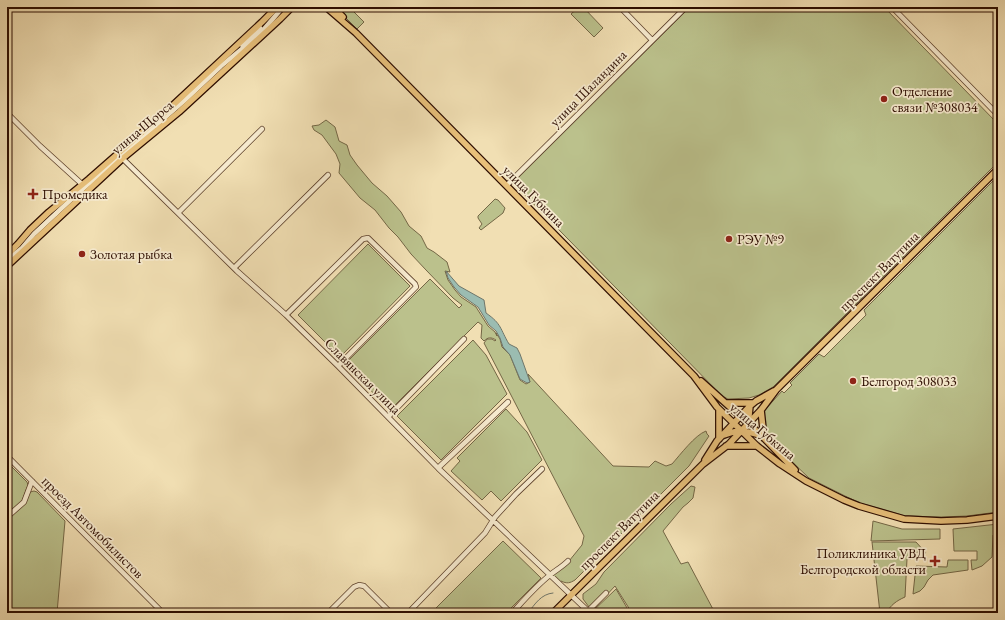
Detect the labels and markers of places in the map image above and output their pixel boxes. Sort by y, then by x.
place label: Отделение связи №308034 [892,82,978,116]
marker: Отделение связи №308034 [879,94,889,104]
place label: Промедика [42,185,108,203]
marker: Промедика [27,188,39,200]
place label: РЭУ №9 [737,230,784,248]
marker: РЭУ №9 [724,234,734,244]
place label: Золотая рыбка [90,245,173,263]
marker: Золотая рыбка [77,249,87,259]
place label: Белгород 308033 [861,372,957,390]
marker: Белгород 308033 [848,376,858,386]
place label: Поликлиника УВД Белгородской области [800,544,927,578]
marker: Поликлиника УВД Белгородской области [929,555,941,567]

